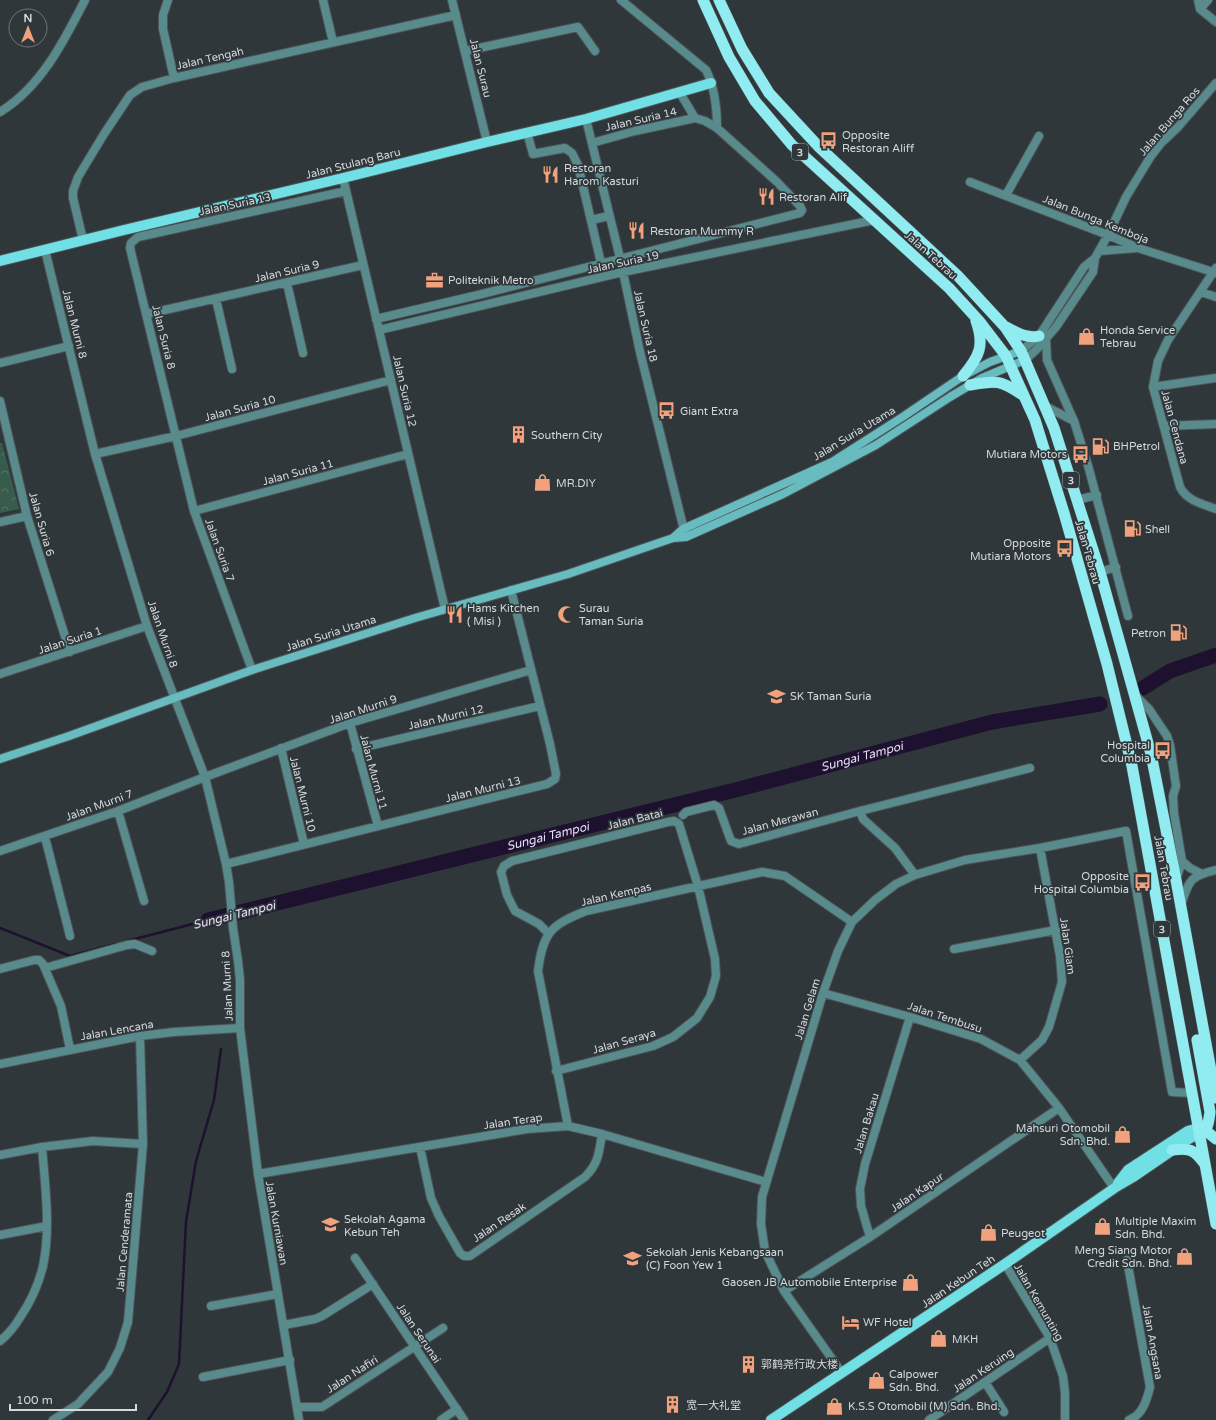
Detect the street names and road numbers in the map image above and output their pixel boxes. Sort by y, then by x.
street label: Jalan Surau [467,37,494,99]
street label: Jalan Tengah [175,44,245,73]
street label: Jalan Bunga Ros [1136,84,1203,158]
street label: Jalan Suria 14 [604,105,678,134]
road number: 3 [792,144,808,160]
street label: Jalan Stulang Baru [304,145,402,182]
street label: Jalan Suria 13 [198,191,272,218]
street label: Jalan Bunga Kemboja [1041,192,1151,247]
street label: Jalan Tebrau [902,228,960,282]
street label: Jalan Suria 19 [586,249,660,276]
street label: Jalan Suria 9 [253,258,321,285]
street label: Jalan Murni 8 [60,288,89,360]
street label: Jalan Suria 18 [631,289,660,363]
street label: Jalan Suria 8 [149,303,178,371]
street label: Jalan Suria 12 [390,354,419,428]
street label: Jalan Cendana [1158,389,1191,466]
street label: Jalan Suria 10 [203,393,277,424]
street label: Jalan Suria Utama [811,404,898,463]
street label: Jalan Suria 11 [261,457,335,488]
road number: 3 [1063,472,1079,488]
street label: Jalan Suria 6 [26,491,57,558]
street label: Jalan Suria 7 [202,517,237,584]
street label: Jalan Tebrau [1072,519,1103,586]
street label: Jalan Murni 8 [145,599,180,670]
street label: Jalan Suria Utama [284,613,378,654]
street label: Jalan Suria 1 [37,624,104,657]
street label: Jalan Murni 9 [328,692,399,727]
street label: Jalan Murni 12 [407,702,485,733]
street label: Jalan Murni 11 [357,733,390,811]
street label: Jalan Murni 10 [287,755,318,833]
street label: Jalan Murni 13 [444,774,522,805]
street label: Jalan Murni 7 [64,787,135,824]
street label: Jalan Merawan [741,805,820,838]
street label: Jalan Batai [606,806,664,833]
street label: Jalan Tebrau [1151,834,1176,902]
street label: Jalan Kempas [580,880,653,909]
street label: Jalan Giam [1057,917,1078,975]
road number: 3 [1154,921,1170,937]
street label: Jalan Murni 8 [219,950,236,1021]
street label: Jalan Gelam [792,977,823,1041]
street label: Jalan Tembusu [906,999,984,1036]
street label: Jalan Lencana [80,1018,155,1043]
street label: Jalan Seraya [591,1026,657,1057]
street label: Jalan Bakau [851,1091,882,1155]
street label: Jalan Terap [483,1111,543,1132]
street label: Jalan Kapur [888,1169,947,1215]
street label: Jalan Kurniawan [263,1180,290,1266]
street label: Jalan Cenderamata [114,1192,135,1293]
street label: Jalan Resak [470,1200,528,1245]
street label: Jalan Kebun Teh [919,1252,997,1311]
street label: Jalan Kemunting [1011,1261,1066,1343]
street label: Jalan Serunai [394,1301,443,1366]
street label: Jalan Angsana [1140,1304,1166,1381]
street label: Jalan Keruing [950,1345,1016,1396]
street label: Jalan Nafiri [324,1353,380,1396]

